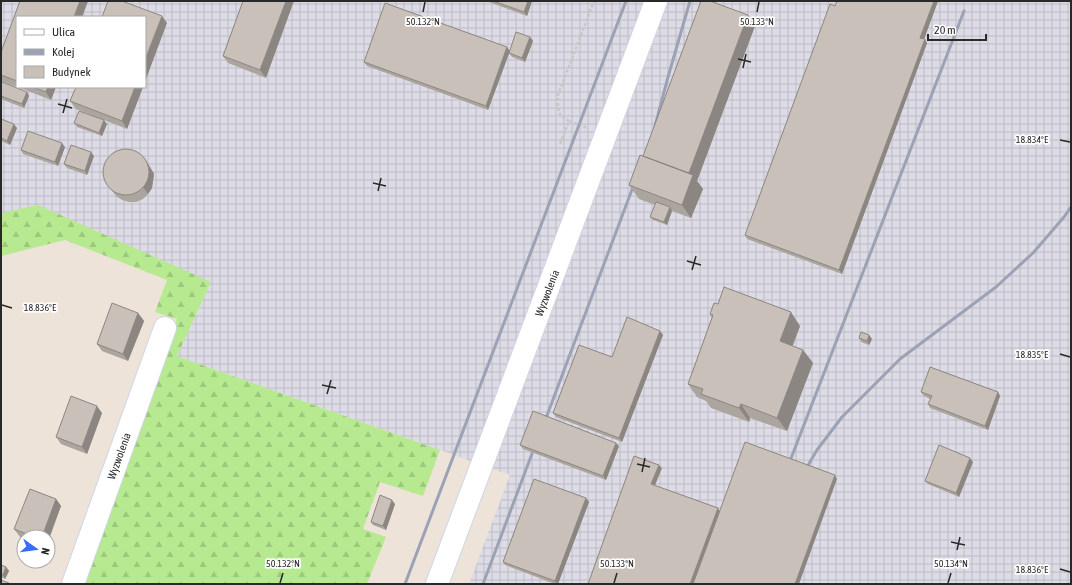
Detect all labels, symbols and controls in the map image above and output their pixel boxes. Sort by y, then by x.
legend [16,16,146,88]
text: 50.132°N [406,16,440,27]
text: 50.133°N [740,16,774,27]
scale bar [928,16,986,42]
text: 20 m [934,23,956,37]
text: Ulica [52,25,75,39]
text: Kolej [52,45,75,59]
text: Budynek [52,65,91,79]
text: 18.834°E [1016,134,1049,145]
street label: Wyzwolenia [533,268,561,318]
text: 18.836°E [24,302,57,313]
text: 18.835°E [1016,349,1049,360]
street label: Wyzwolenia [105,431,133,481]
north arrow [16,529,56,569]
text: N [39,547,52,556]
text: 50.132°N [266,558,300,569]
text: 50.133°N [600,558,634,569]
text: 50.134°N [934,558,968,569]
text: 18.836°E [1016,564,1049,575]

